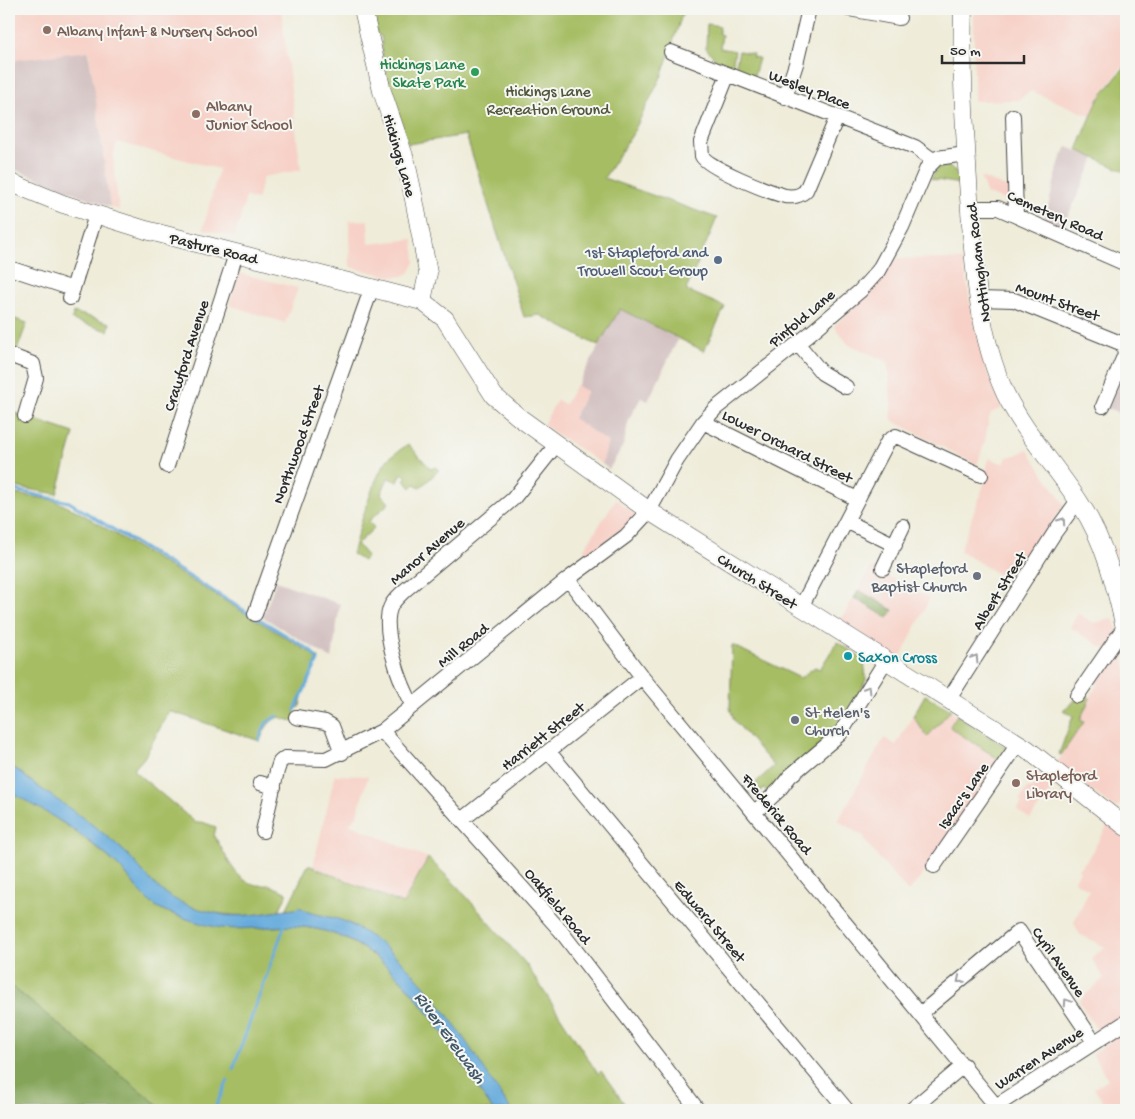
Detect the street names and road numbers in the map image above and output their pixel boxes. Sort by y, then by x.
street label: Wesley Place [765,67,853,116]
street label: Hickings Lane [377,112,419,200]
street label: Cemetery Road [1003,187,1107,248]
street label: Nottingham Road [964,200,997,323]
street label: Pasture Road [166,230,261,271]
street label: Mount Street [1012,279,1103,328]
street label: Pinfold Lane [766,286,841,353]
street label: Crawford Avenue [161,297,215,414]
street label: Northwood Street [270,382,331,507]
street label: Lower Orchard Street [718,407,856,490]
street label: Manor Avenue [387,514,470,590]
street label: Albert Street [970,548,1033,634]
street label: Church Street [713,551,801,616]
street label: Mill Road [435,619,495,673]
street label: Harriett Street [499,698,591,776]
street label: Isaac's Lane [935,759,995,834]
street label: Frederick Road [735,770,816,861]
street label: Oakfield Road [519,865,595,951]
street label: Edward Street [668,877,749,969]
street label: Cyril Avenue [1026,924,1089,1002]
street label: Warren Avenue [992,1024,1088,1096]

